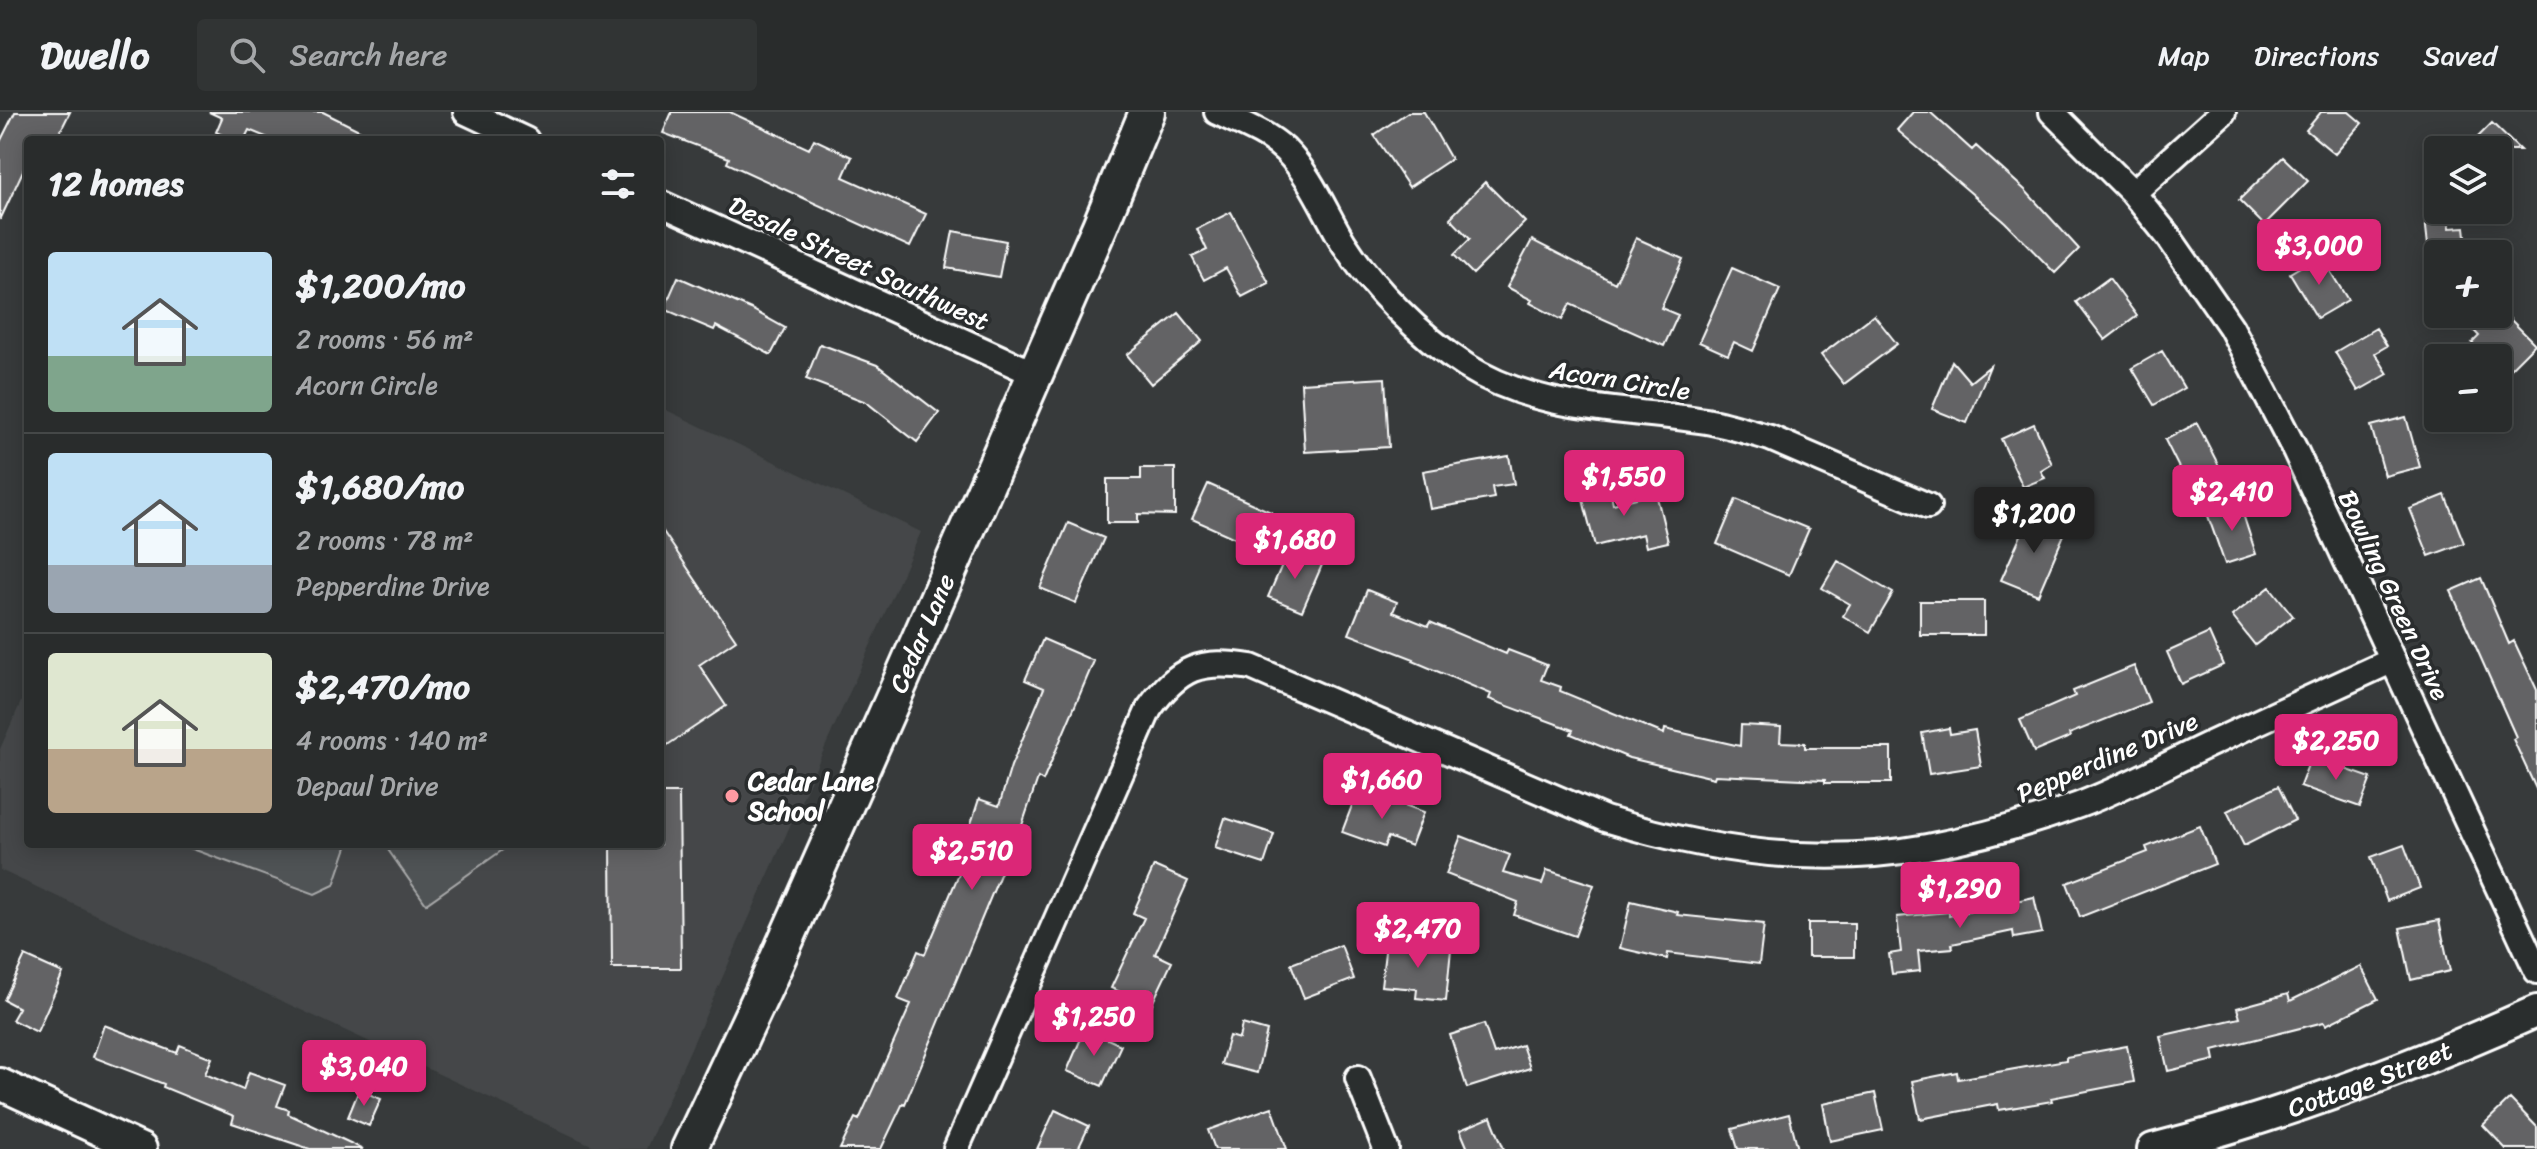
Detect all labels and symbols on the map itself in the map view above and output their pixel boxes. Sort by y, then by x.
street label: Desale Street Southwest [721,182,997,344]
pin: $3,000 [2254,219,2384,287]
street label: Acorn Circle [1545,346,1694,414]
pin: $1,550 [1559,450,1689,518]
pin: $2,410 [2167,465,2297,533]
street label: Bowling Green Drive [2325,482,2463,708]
pin: $1,200 [1969,487,2099,555]
pin: $1,680 [1230,513,1360,581]
street label: Cedar Lane [875,566,968,700]
street label: Pepperdine Drive [2009,698,2206,816]
pin: $2,250 [2271,714,2401,782]
pin: $1,660 [1317,753,1447,821]
place label: Cedar Lane School [747,758,875,834]
marker: Cedar Lane School [723,787,741,805]
pin: $2,510 [907,824,1037,892]
pin: $1,290 [1895,862,2025,930]
pin: $2,470 [1353,902,1483,970]
pin: $1,250 [1029,990,1159,1058]
street label: Cottage Street [2281,1027,2459,1131]
pin: $3,040 [299,1040,429,1108]

